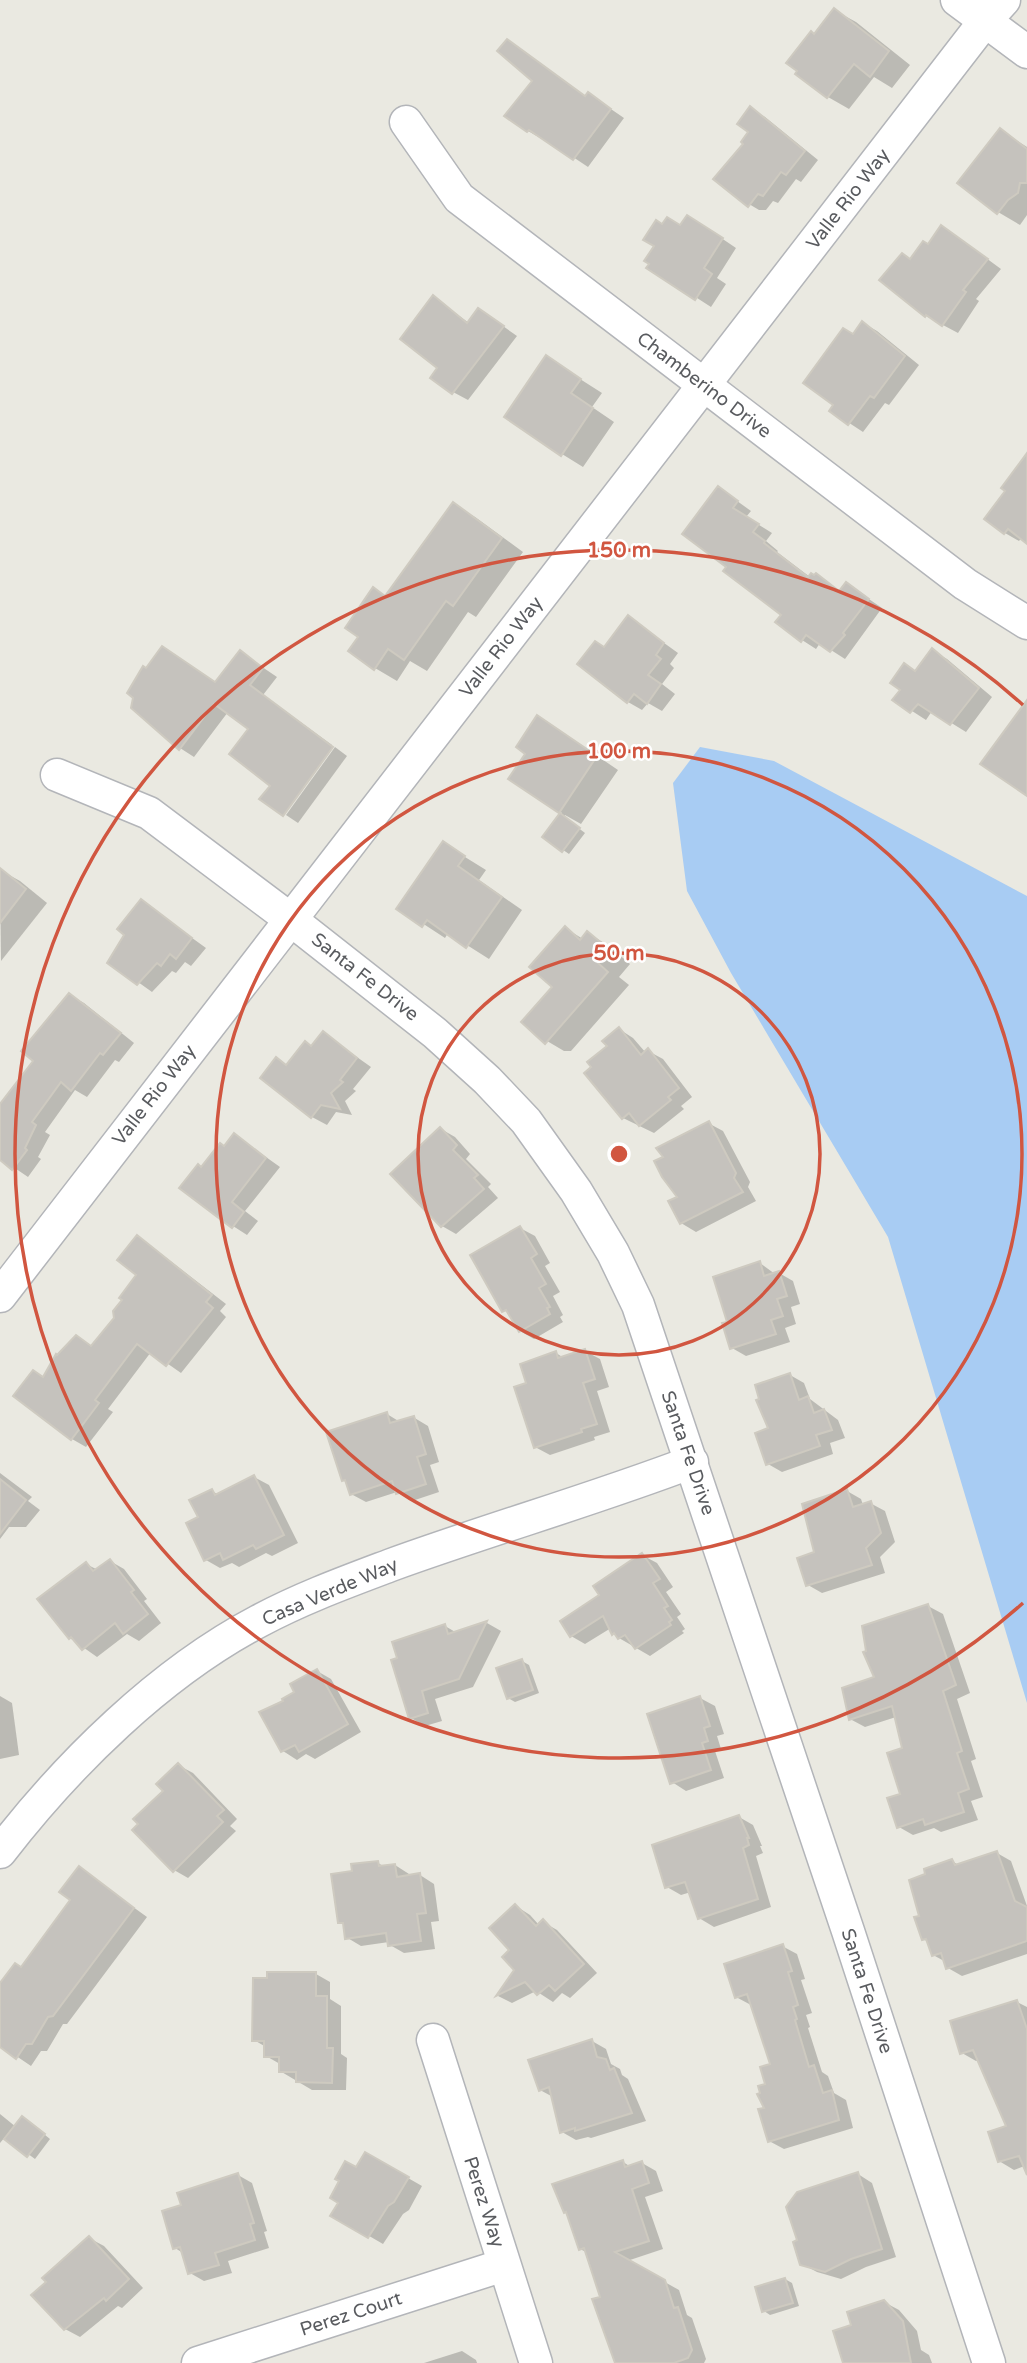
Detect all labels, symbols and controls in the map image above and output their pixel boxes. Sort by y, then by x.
street label: Valle Rio Way [802,144,894,254]
street label: Chamberino Drive [632,327,776,443]
text: 150 m [587,538,651,563]
street label: Valle Rio Way [455,592,547,702]
text: 100 m [587,739,651,764]
street label: Santa Fe Drive [307,928,423,1026]
text: 50 m [593,941,645,966]
street label: Valle Rio Way [108,1040,200,1150]
centre of rings [607,1142,631,1166]
street label: Santa Fe Drive [656,1388,720,1518]
street label: Casa Verde Way [259,1553,401,1631]
street label: Santa Fe Drive [836,1926,898,2056]
street label: Perez Way [459,2154,509,2250]
street label: Perez Court [297,2287,405,2341]

